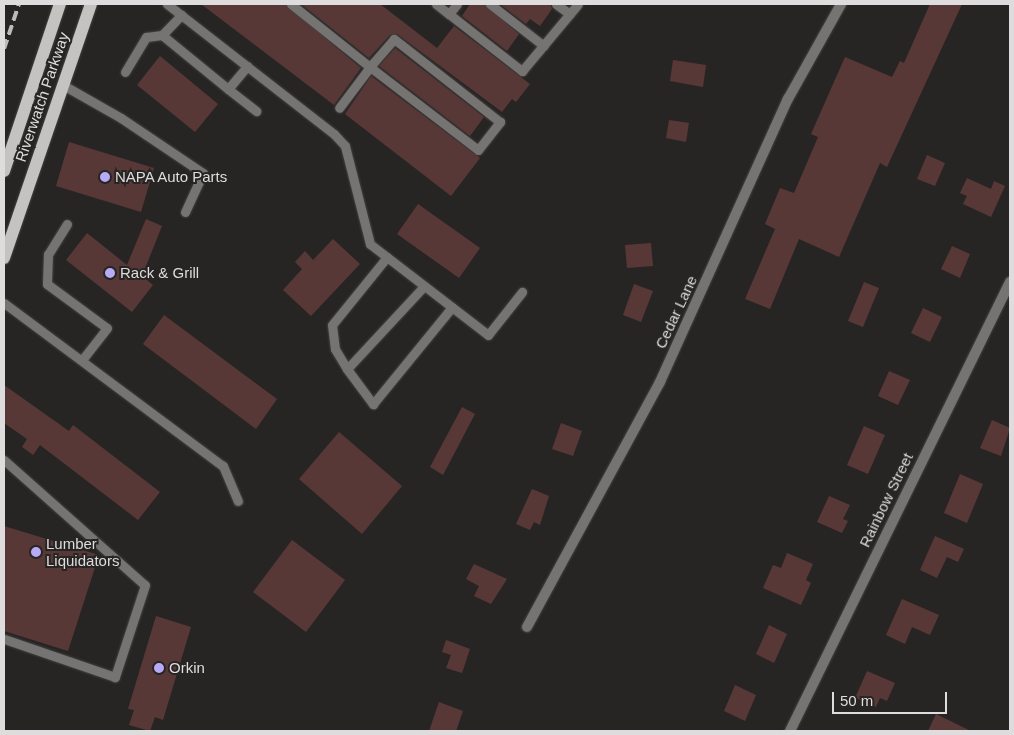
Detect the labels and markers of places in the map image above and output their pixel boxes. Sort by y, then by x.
place label: NAPA Auto Parts [115,168,229,186]
marker: NAPA Auto Parts [99,171,111,183]
place label: Rack & Grill [120,264,199,282]
marker: Rack & Grill [104,267,116,279]
place label: Lumber Liquidators [46,534,119,569]
marker: Lumber Liquidators [30,546,42,558]
place label: Orkin [169,659,205,677]
marker: Orkin [153,662,165,674]

